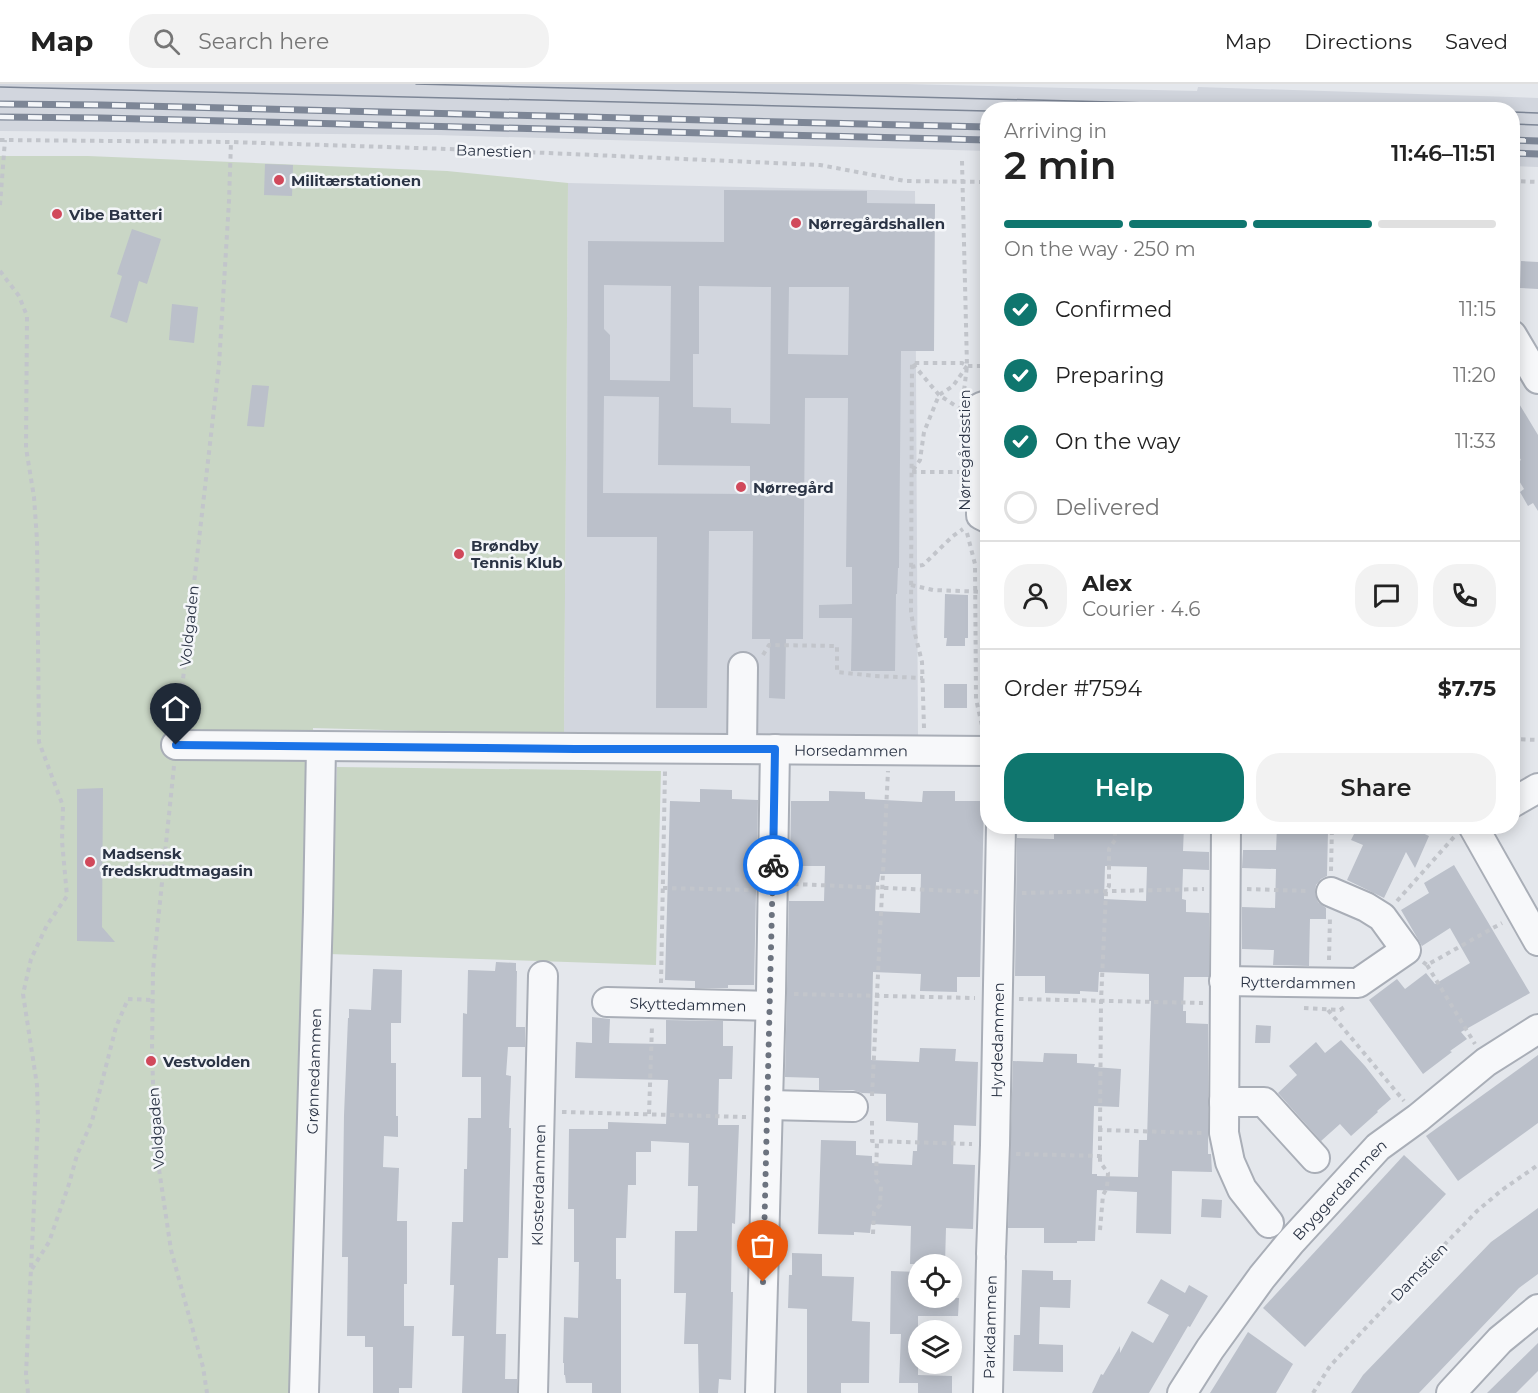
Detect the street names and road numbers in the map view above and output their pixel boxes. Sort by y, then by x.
street label: Banestien [456,140,532,162]
street label: Nørregårdsstien [955,389,974,511]
street label: Voldgaden [175,584,203,668]
street label: Horsedammen [794,740,908,760]
street label: Rytterdammen [1240,972,1356,992]
street label: Hyrdedammen [986,982,1008,1098]
street label: Skyttedammen [629,993,747,1015]
street label: Grønnedammen [302,1008,325,1135]
street label: Voldgaden [144,1087,168,1169]
street label: Klosterdammen [527,1124,549,1246]
street label: Bryggerdammen [1288,1135,1390,1244]
street label: Damstien [1387,1239,1451,1305]
street label: Parkdammen [979,1275,1000,1379]

